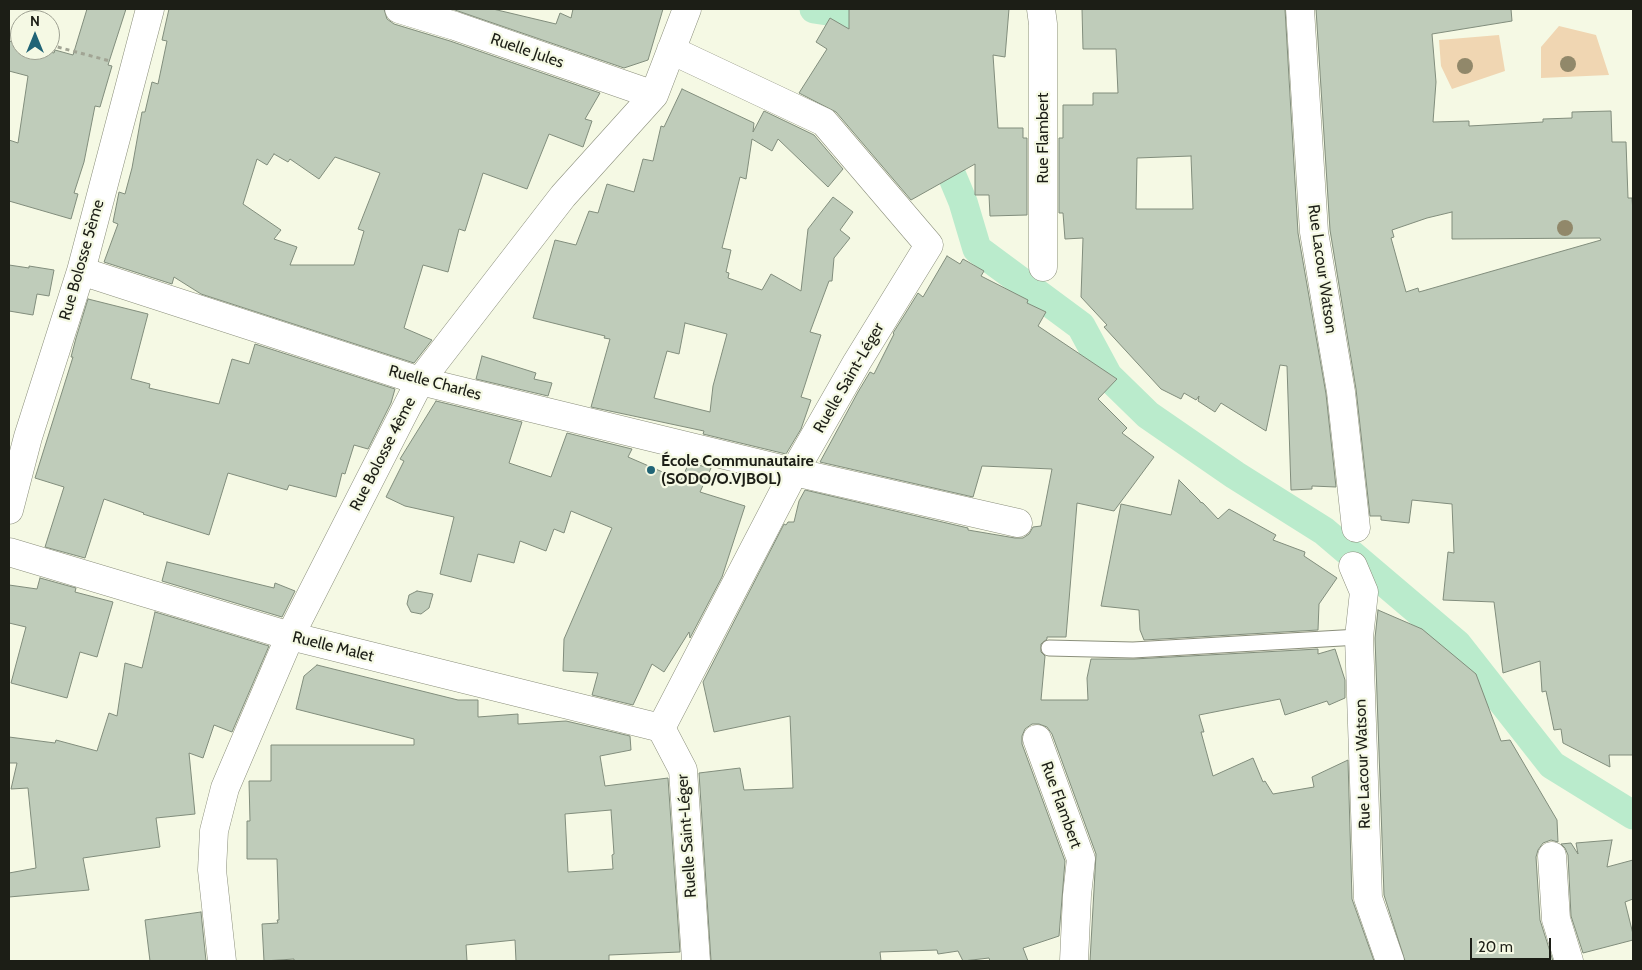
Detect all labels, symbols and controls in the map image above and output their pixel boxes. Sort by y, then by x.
north arrow [10,10,60,60]
text: N [30,12,40,30]
street label: Ruelle Jules [488,30,566,72]
street label: Rue Flambert [1033,92,1053,184]
street label: Rue Bolosse 5ème [56,197,108,323]
street label: Rue Lacour Watson [1303,203,1341,335]
street label: Ruelle Saint-Léger [810,320,888,436]
street label: Ruelle Charles [387,361,483,405]
street label: Rue Bolosse 4ème [346,394,420,514]
place label: École Communautaire (SODO/O.VJBOL) [661,451,814,489]
marker: École Communautaire (SODO/O.VJBOL) [645,464,657,476]
street label: Ruelle Malet [290,628,376,666]
street label: Rue Lacour Watson [1351,699,1375,829]
street label: Rue Flambert [1036,759,1086,851]
street label: Ruelle Saint-Léger [673,773,701,899]
scale bar [1472,928,1553,960]
text: 20 m [1478,938,1513,956]

